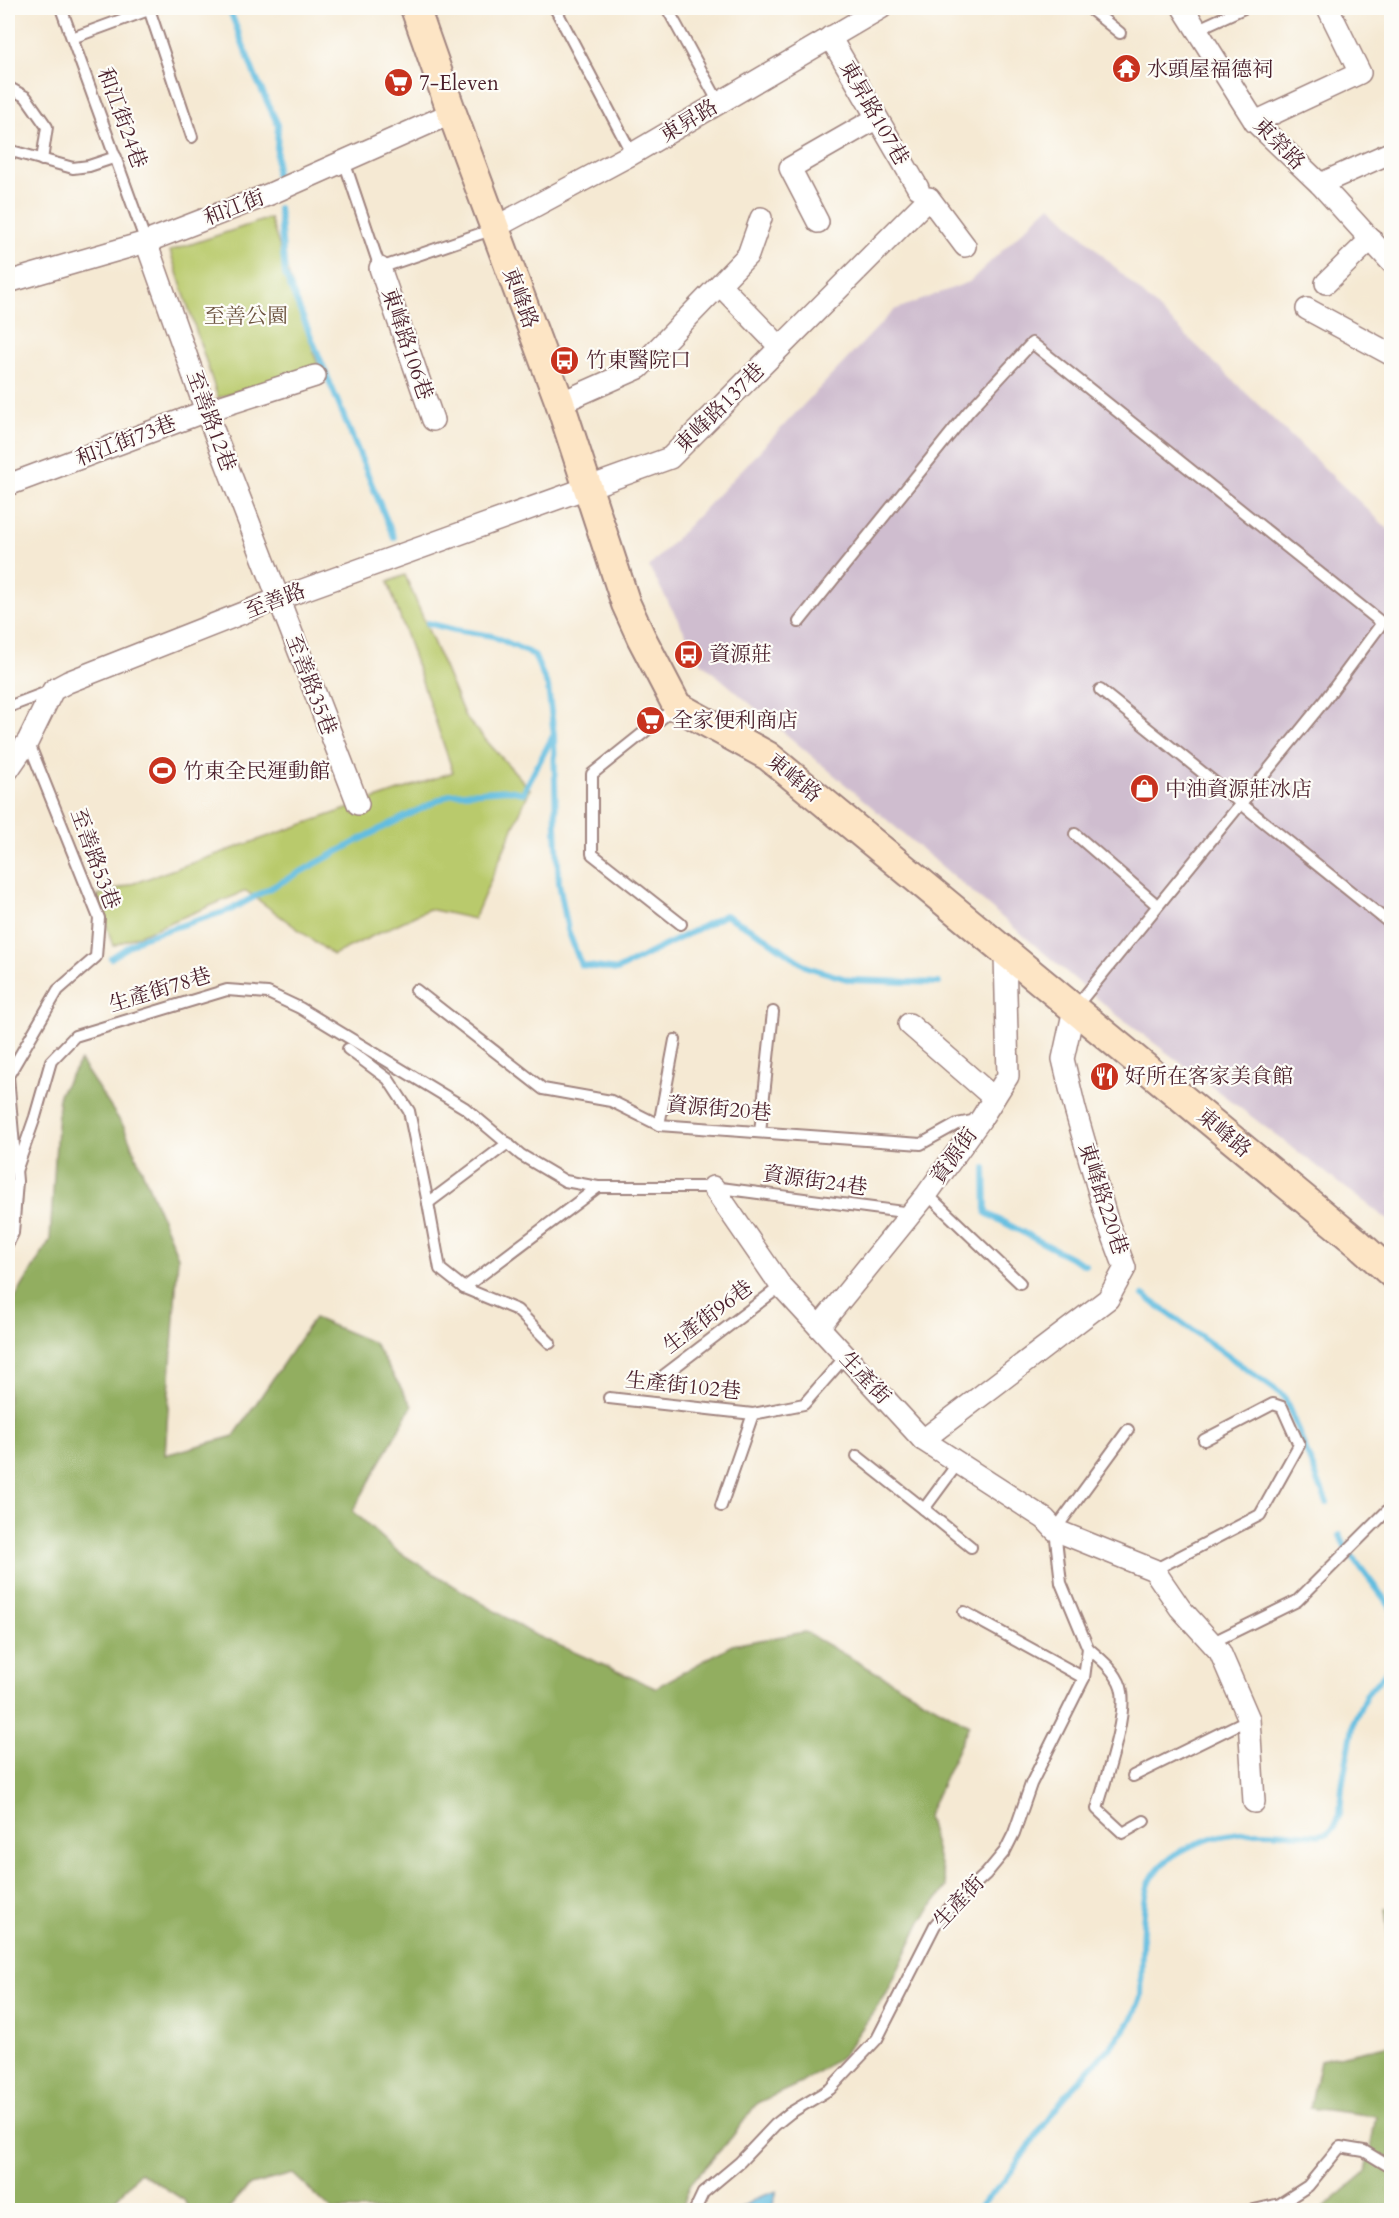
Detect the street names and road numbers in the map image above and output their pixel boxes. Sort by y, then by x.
street label: 東昇路107巷 [832,55,916,171]
street label: 和江街24巷 [90,63,154,173]
street label: 東昇路 [655,92,723,150]
street label: 東榮路 [1246,111,1312,177]
street label: 和江街 [199,183,269,233]
street label: 東峰路 [495,263,545,333]
street label: 東峰路106巷 [374,284,440,404]
street label: 東峰路137巷 [669,357,771,459]
street label: 至善路12巷 [179,366,243,476]
street label: 和江街73巷 [72,409,180,473]
street label: 至善路 [240,576,310,626]
street label: 至善路35巷 [279,631,343,739]
street label: 東峰路 [760,747,828,809]
street label: 至善路53巷 [63,804,127,914]
street label: 生產街78巷 [105,961,215,1019]
street label: 資源街20巷 [665,1090,773,1128]
street label: 東峰路 [1191,1102,1257,1164]
street label: 資源街 [924,1122,984,1190]
street label: 東峰路220巷 [1071,1139,1135,1259]
street label: 資源街24巷 [761,1159,869,1203]
street label: 生產街96巷 [657,1274,759,1360]
street label: 生產街 [833,1345,897,1411]
street label: 生產街102巷 [624,1366,742,1406]
street label: 生產街 [927,1869,991,1935]

